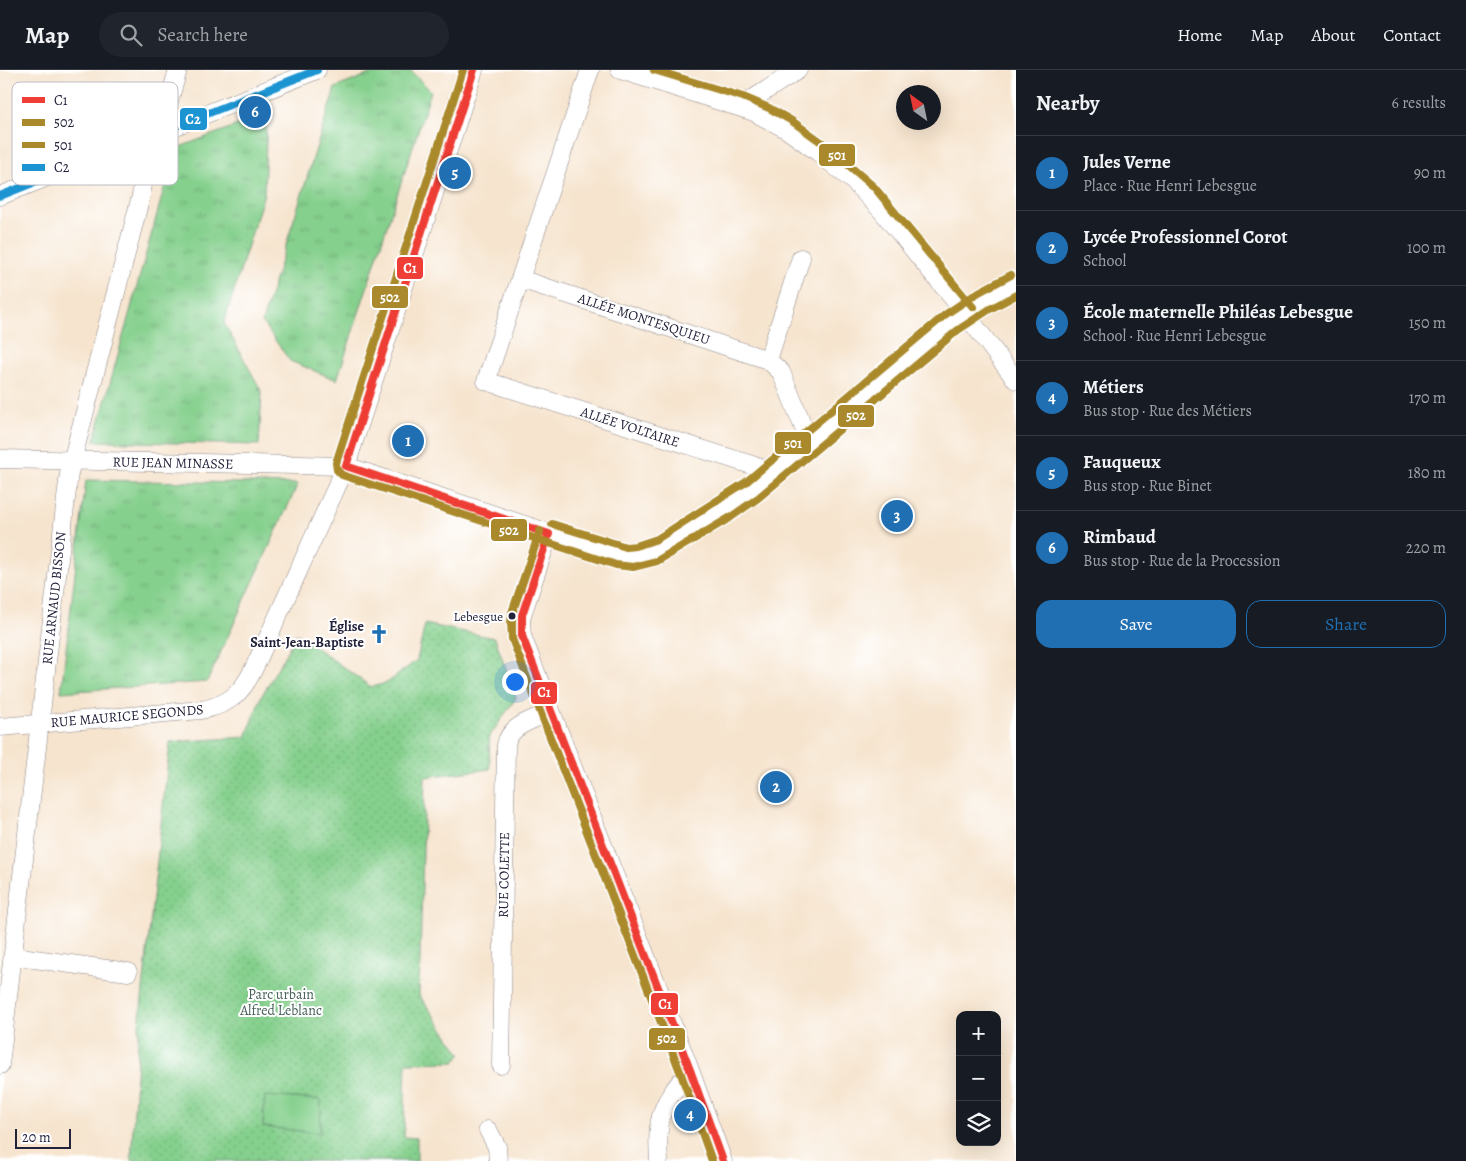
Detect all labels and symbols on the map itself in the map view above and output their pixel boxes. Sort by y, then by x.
legend [12,82,178,185]
north arrow [896,85,941,130]
text: C1 [54,91,68,110]
pin: 6 [239,93,271,131]
line badge: C2 [179,107,208,131]
text: C2 [185,110,201,129]
text: 502 [54,113,74,132]
text: 501 [54,136,72,155]
line badge: 501 [818,143,856,167]
text: 501 [828,146,846,165]
pin: 5 [439,154,471,192]
text: C2 [54,158,70,177]
line badge: C1 [396,256,424,280]
text: C1 [403,259,417,278]
line badge: 502 [371,285,409,309]
text: 502 [380,288,400,307]
street label: ALLÉE MONTESQUIEU [575,288,713,349]
street label: ALLÉE VOLTAIRE [577,402,682,452]
line badge: 502 [837,404,875,428]
text: 502 [846,406,866,425]
pin: 1 [392,422,424,460]
line badge: 501 [774,431,812,455]
text: 501 [784,434,802,453]
street label: RUE JEAN MINASSE [112,452,234,474]
pin: 3 [881,497,913,535]
line badge: 502 [490,518,528,542]
text: 502 [499,521,519,540]
street label: RUE ARNAUD BISSON [38,531,70,665]
place label: Lebesgue [454,608,503,625]
marker: Lebesgue [507,611,517,621]
place label: Église Saint-Jean-Baptiste [250,617,365,652]
church icon: Église Saint-Jean-Baptiste [368,623,390,645]
your location [502,669,528,695]
line badge: C1 [530,681,558,705]
text: C1 [537,683,551,702]
street label: RUE MAURICE SEGONDS [50,700,204,732]
pin: 2 [760,768,792,806]
street label: RUE COLETTE [494,832,514,918]
park label: Parc urbain Alfred Leblanc [239,985,322,1020]
line badge: C1 [650,992,679,1016]
text: C1 [658,995,672,1014]
line badge: 502 [648,1027,686,1051]
text: 502 [657,1029,677,1048]
pin: 4 [674,1096,706,1134]
scale bar [15,1126,71,1149]

